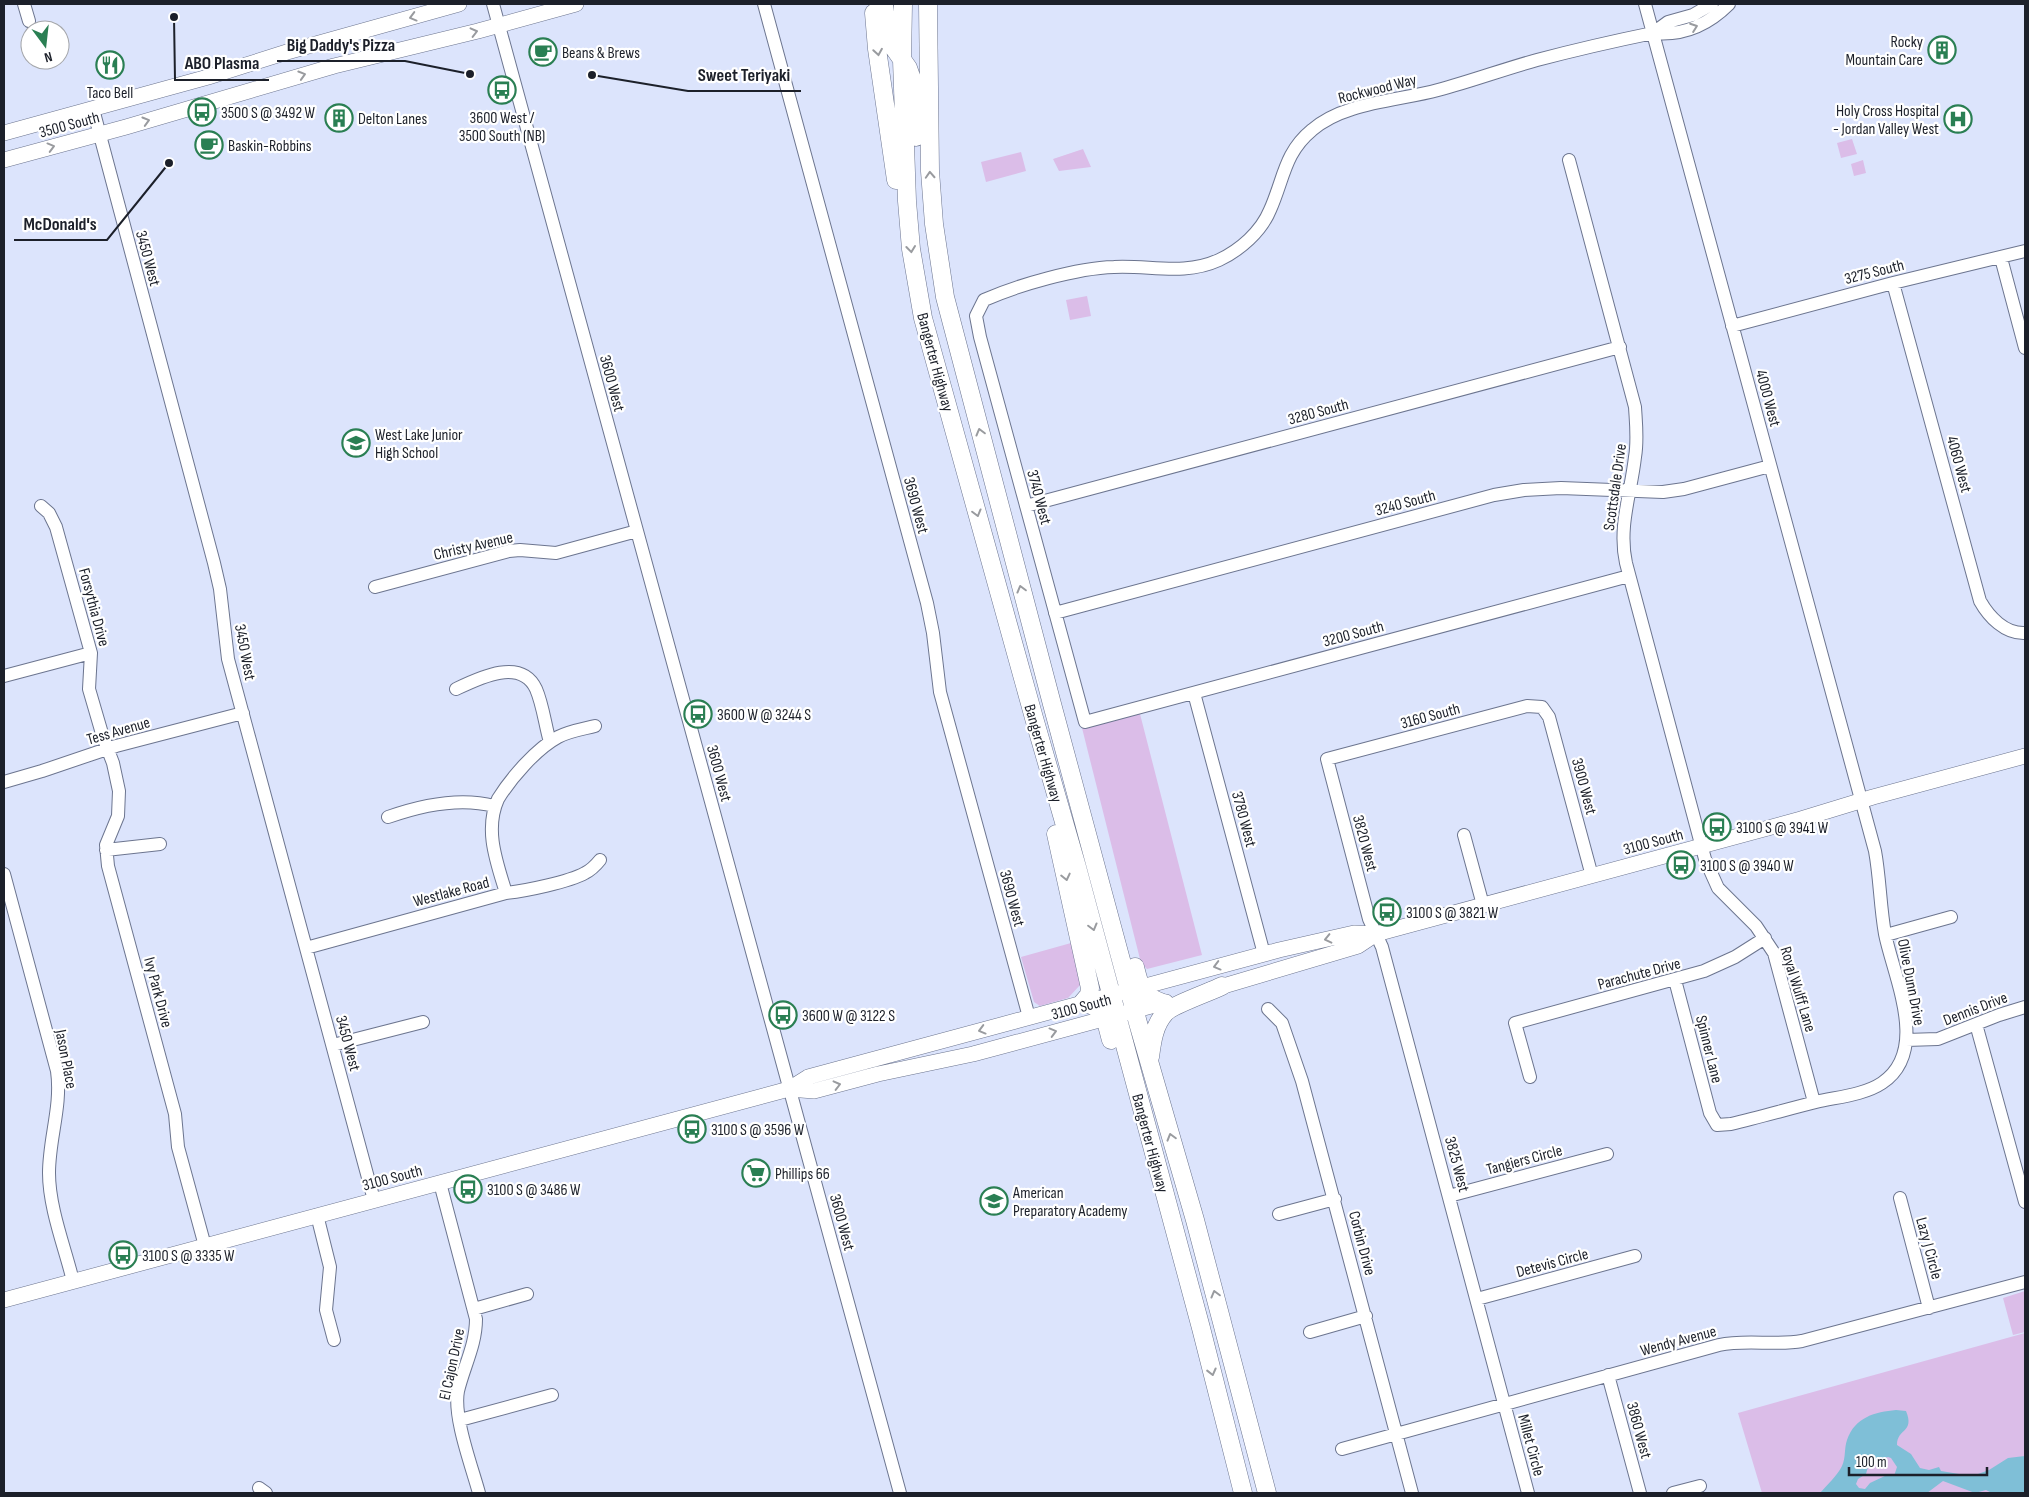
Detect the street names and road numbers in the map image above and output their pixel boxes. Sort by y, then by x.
street label: Rockwood Way [1336,71,1418,108]
street label: 3500 South [37,108,102,143]
street label: 3450 West [131,229,164,288]
street label: 3275 South [1843,256,1906,289]
street label: Bangerter Highway [912,311,957,414]
street label: 3600 West [595,353,628,414]
street label: 4000 West [1751,368,1784,429]
street label: 3280 South [1286,395,1351,430]
street label: 4060 West [1942,434,1975,495]
street label: Scottsdale Drive [1600,442,1631,532]
street label: 3740 West [1022,468,1055,527]
street label: 3690 West [899,475,932,536]
street label: 3240 South [1373,486,1438,521]
street label: Christy Avenue [432,528,515,565]
street label: Forsythia Drive [74,566,113,649]
street label: 3200 South [1321,617,1386,652]
street label: 3450 West [230,623,259,682]
street label: 3160 South [1399,699,1462,734]
street label: Bangerter Highway [1019,702,1066,805]
street label: Tess Avenue [85,713,152,750]
street label: 3600 West [702,743,735,804]
street label: 3900 West [1567,756,1600,817]
street label: 3780 West [1227,789,1260,849]
street label: 3820 West [1348,813,1381,874]
street label: 3100 South [1621,825,1685,860]
street label: 3690 West [995,868,1028,929]
street label: Westlake Road [411,873,491,912]
street label: Olive Dunn Drive [1893,937,1928,1027]
street label: Royal Wulff Lane [1776,944,1820,1034]
street label: Parachute Drive [1596,954,1683,995]
street label: Ivy Park Drive [139,955,176,1030]
street label: Dennis Drive [1941,988,2010,1030]
street label: 3100 South [1049,990,1113,1025]
street label: 3450 West [331,1014,364,1073]
street label: Spinner Lane [1691,1014,1726,1085]
street label: Jason Place [50,1027,81,1090]
street label: Bangerter Highway [1127,1092,1172,1195]
street label: 3825 West [1440,1135,1473,1194]
street label: Tangiers Circle [1484,1141,1564,1180]
street label: 3100 South [360,1161,424,1196]
street label: 3600 West [825,1192,858,1253]
street label: Corbin Drive [1344,1209,1379,1278]
street label: Lazy J Circle [1911,1215,1946,1281]
street label: Detevis Circle [1514,1245,1590,1282]
street label: Wendy Avenue [1638,1322,1718,1361]
street label: El Cajon Drive [436,1327,469,1402]
street label: 3860 West [1622,1400,1655,1461]
street label: Millet Circle [1513,1412,1548,1478]

